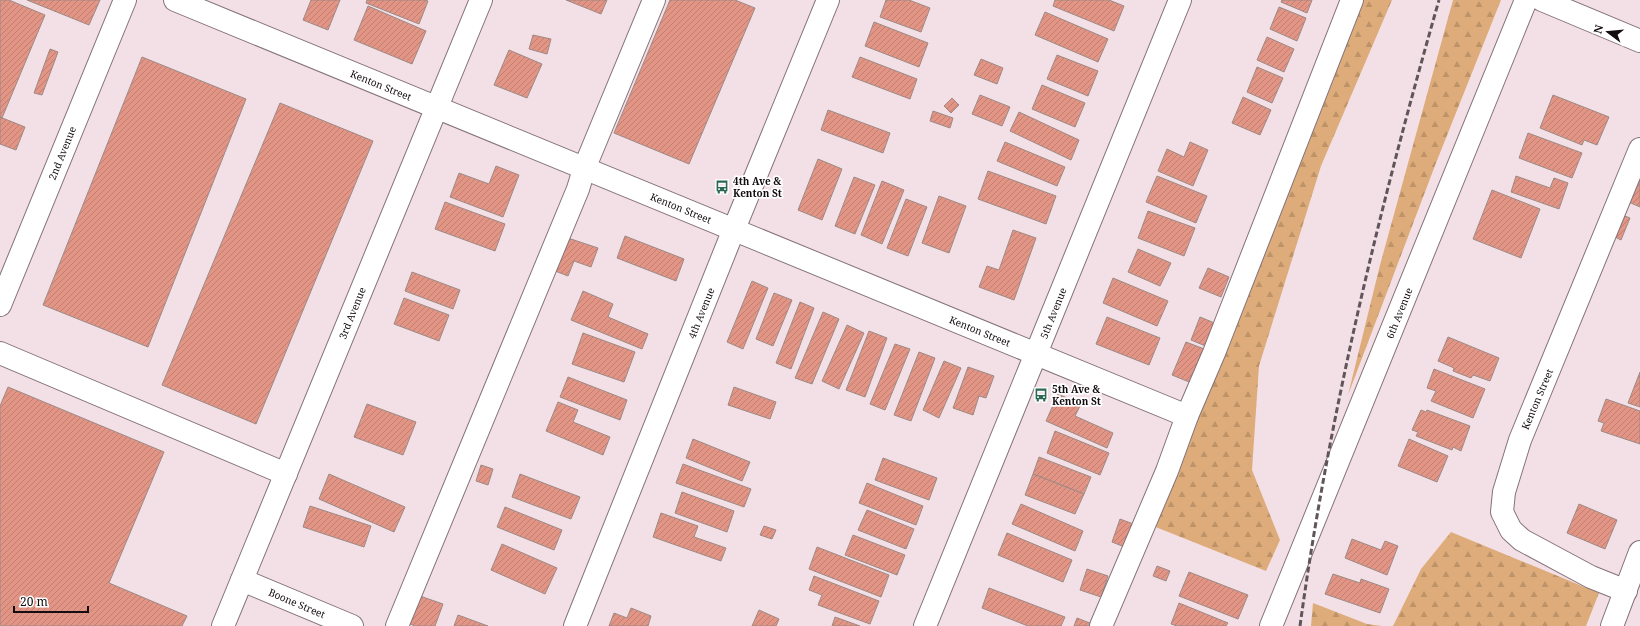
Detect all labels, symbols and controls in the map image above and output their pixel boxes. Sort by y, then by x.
north arrow [1588,12,1628,52]
text: N [1590,23,1606,35]
street label: Kenton Street [348,66,414,104]
street label: 2nd Avenue [45,124,79,182]
place label: 4th Ave & Kenton St [733,174,782,200]
bus stop icon: 4th Ave & Kenton St [714,179,730,195]
street label: Kenton Street [648,189,714,227]
street label: 3rd Avenue [335,285,369,341]
street label: 4th Avenue [684,285,718,341]
street label: 5th Avenue [1036,285,1070,341]
street label: 6th Avenue [1382,285,1416,341]
street label: Kenton Street [947,312,1013,350]
street label: Kenton Street [1518,366,1556,432]
place label: 5th Ave & Kenton St [1052,382,1101,408]
bus stop icon: 5th Ave & Kenton St [1033,387,1049,403]
street label: Boone Street [266,585,328,621]
scale bar [14,588,88,614]
text: 20 m [20,593,48,610]

